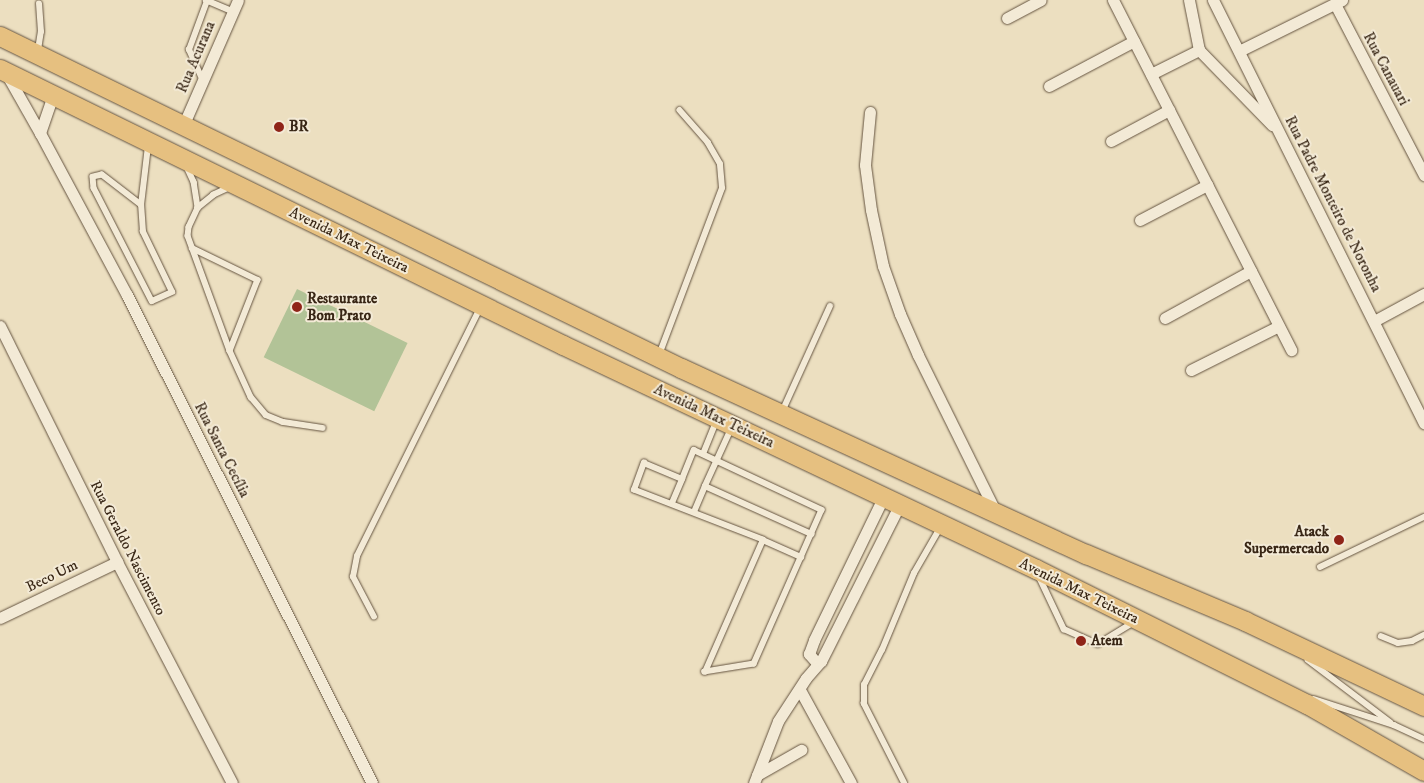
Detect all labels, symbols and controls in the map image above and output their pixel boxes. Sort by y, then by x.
street label: Rua Acurana [173,18,219,96]
street label: Rua Canauari [1359,29,1413,109]
street label: Rua Padre Monteiro de Noronha [1281,113,1385,295]
place label: BR [289,118,308,136]
marker: BR [273,121,285,133]
street label: Avenida Max Teixeira [286,203,412,277]
place label: Restaurante Bom Prato [307,289,377,324]
marker: Restaurante Bom Prato [291,301,303,313]
street label: Avenida Max Teixeira [651,380,777,452]
street label: Rua Santa Cecília [190,399,254,501]
street label: Rua Geraldo Nascimento [86,478,170,618]
place label: Atack Supermercado [1244,522,1329,557]
marker: Atack Supermercado [1333,534,1345,546]
street label: Avenida Max Teixeira [1016,554,1142,628]
street label: Beco Um [23,556,81,596]
place label: Atem [1091,632,1123,650]
marker: Atem [1075,635,1087,647]

